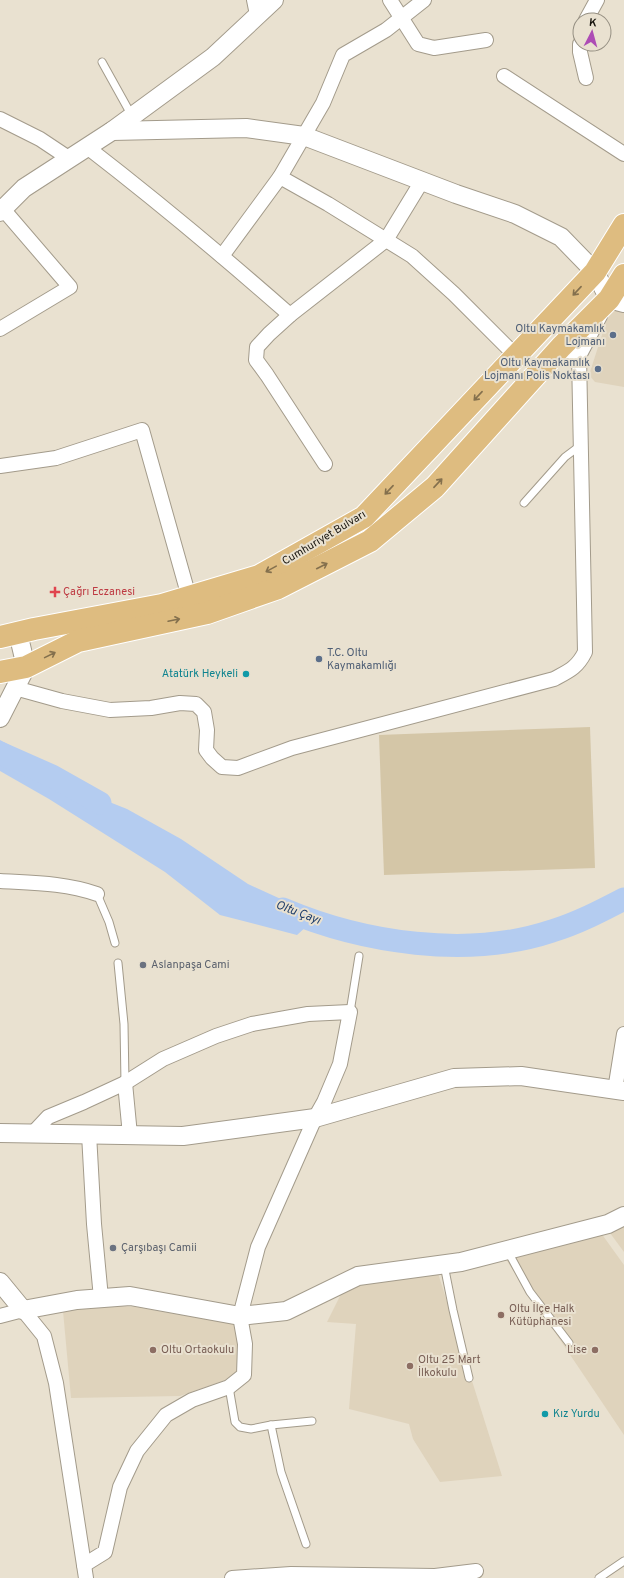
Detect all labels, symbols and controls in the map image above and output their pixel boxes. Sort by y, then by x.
north arrow [572,12,612,52]
text: K [588,16,598,30]
one-way arrow [572,286,582,296]
place label: Oltu Kaymakamlık Lojmanı [515,322,605,349]
marker: Oltu Kaymakamlık Lojmanı [608,330,618,340]
place label: Oltu Kaymakamlık Lojmanı Polis Noktası [484,356,590,383]
marker: Oltu Kaymakamlık Lojmanı Polis Noktası [593,364,603,374]
one-way arrow [474,390,483,401]
one-way arrow [434,478,443,488]
one-way arrow [384,485,394,495]
street label: Cumhuriyet Bulvarı [280,507,368,569]
one-way arrow [316,562,328,569]
one-way arrow [265,566,277,574]
place label: Çağrı Eczanesi [63,585,135,599]
marker: Çağrı Eczanesi [50,587,60,597]
one-way arrow [167,616,180,624]
place label: T.C. Oltu Kaymakamlığı [327,646,397,673]
one-way arrow [43,651,55,658]
marker: T.C. Oltu Kaymakamlığı [314,654,324,664]
place label: Atatürk Heykeli [162,667,238,681]
marker: Atatürk Heykeli [241,669,251,679]
water label: Oltu Çayı [273,897,324,929]
place label: Aslanpaşa Cami [151,958,229,972]
marker: Aslanpaşa Cami [138,960,148,970]
place label: Çarşıbaşı Camii [121,1241,197,1255]
marker: Çarşıbaşı Camii [108,1243,118,1253]
place label: Oltu İlçe Halk Kütüphanesi [509,1301,575,1329]
marker: Oltu İlçe Halk Kütüphanesi [496,1310,506,1320]
place label: Oltu Ortaokulu [161,1343,234,1357]
place label: Lise [567,1343,587,1357]
marker: Oltu Ortaokulu [148,1345,158,1355]
marker: Lise [590,1345,600,1355]
place label: Oltu 25 Mart İlkokulu [418,1353,481,1380]
marker: Oltu 25 Mart İlkokulu [405,1361,415,1371]
place label: Kız Yurdu [553,1407,600,1421]
marker: Kız Yurdu [540,1409,550,1419]

